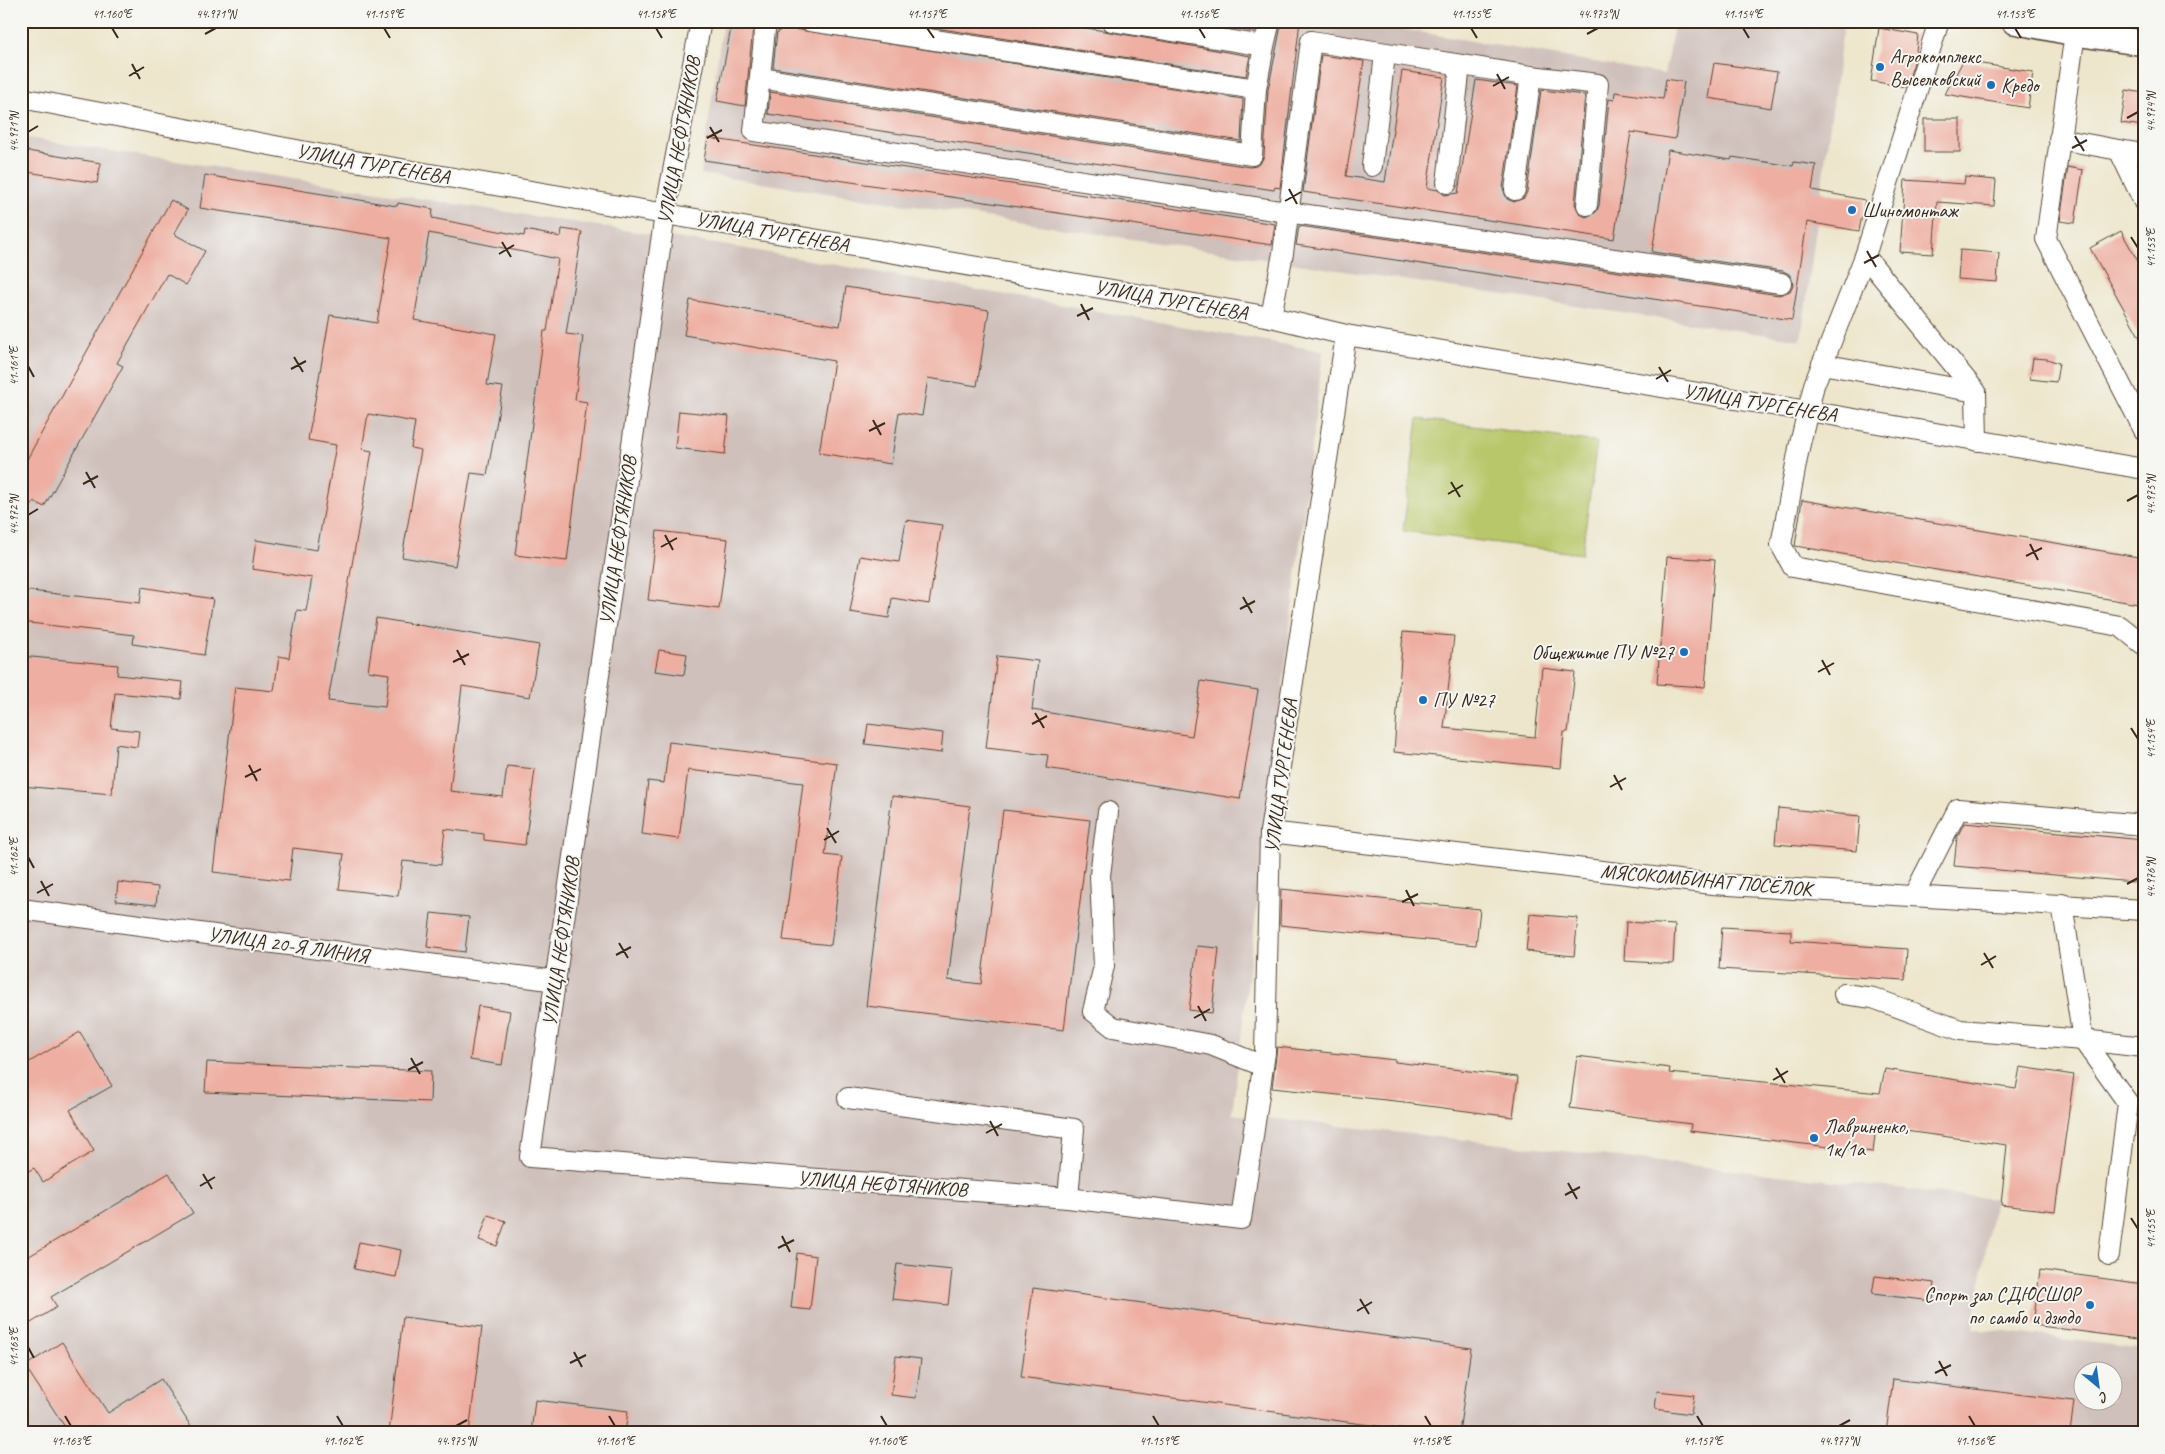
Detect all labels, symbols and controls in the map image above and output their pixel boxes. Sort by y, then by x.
text: 41.160°E [92,6,133,22]
text: 44.971°N [196,6,238,22]
text: 41.159°E [364,6,405,22]
text: 41.158°E [636,6,677,22]
text: 41.157°E [907,6,948,22]
text: 41.156°E [1179,6,1220,22]
text: 41.155°E [1451,6,1492,22]
text: 44.973°N [1578,6,1620,22]
text: 41.154°E [1723,6,1764,22]
text: 41.153°E [1995,6,2036,22]
place label: Агрокомплекс Выселковский [1890,44,1982,92]
street label: УЛИЦА НЕФТЯНИКОВ [652,53,706,227]
marker: Агрокомплекс Выселковский [1874,61,1886,73]
place label: Кредо [2001,73,2041,98]
marker: Кредо [1985,79,1997,91]
text: 44.974°N [2143,90,2159,132]
text: 44.971°N [6,110,22,152]
street label: УЛИЦА ТУРГЕНЕВА [295,138,452,190]
place label: Шиномонтаж [1862,198,1959,223]
marker: Шиномонтаж [1846,204,1858,216]
street label: УЛИЦА ТУРГЕНЕВА [694,206,851,258]
text: 41.153°E [2143,227,2159,268]
street label: УЛИЦА ТУРГЕНЕВА [1093,274,1250,326]
text: 41.161°E [6,345,22,386]
street label: УЛИЦА ТУРГЕНЕВА [1682,379,1839,428]
street label: УЛИЦА НЕФТЯНИКОВ [594,453,643,627]
text: 44.975°N [2143,473,2159,515]
text: 44.972°N [6,493,22,535]
place label: Общежитие ПУ №27 [1531,640,1675,665]
marker: Общежитие ПУ №27 [1678,646,1690,658]
place label: ПУ №27 [1433,688,1496,713]
marker: ПУ №27 [1417,694,1429,706]
street label: УЛИЦА ТУРГЕНЕВА [1259,697,1303,854]
text: 41.154°E [2143,718,2159,759]
text: 41.162°E [6,836,22,877]
street label: УЛИЦА НЕФТЯНИКОВ [537,854,586,1028]
text: 44.976°N [2143,856,2159,898]
street label: МЯСОКОМБИНАТ ПОСЁЛОК [1599,858,1816,902]
street label: УЛИЦА 20-Я ЛИНИЯ [206,921,373,969]
place label: Лавриненко, 1к/1а [1824,1114,1909,1162]
marker: Лавриненко, 1к/1а [1808,1132,1820,1144]
street label: УЛИЦА НЕФТЯНИКОВ [797,1166,970,1203]
text: 41.155°E [2143,1208,2159,1249]
place label: Спорт зал СДЮСШОР по самбо и дзюдо [1924,1282,2083,1330]
marker: Спорт зал СДЮСШОР по самбо и дзюдо [2084,1299,2096,1311]
text: 41.163°E [6,1326,22,1367]
north arrow [2072,1362,2122,1412]
text: С [2095,1388,2111,1407]
text: 41.163°E [51,1433,92,1449]
text: 41.162°E [323,1433,364,1449]
text: 44.975°N [436,1433,478,1449]
text: 41.161°E [595,1433,636,1449]
text: 41.160°E [867,1433,908,1449]
text: 41.159°E [1139,1433,1180,1449]
text: 41.158°E [1411,1433,1452,1449]
text: 41.157°E [1683,1433,1724,1449]
text: 44.977°N [1819,1433,1861,1449]
text: 41.156°E [1955,1433,1996,1449]

